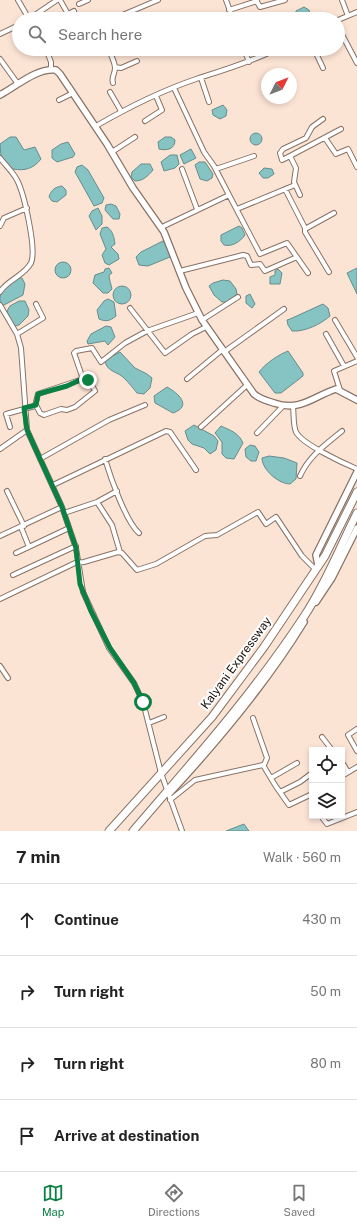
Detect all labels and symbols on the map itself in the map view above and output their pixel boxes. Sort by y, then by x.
north arrow [261,68,297,104]
route end [79,371,97,389]
street label: Kalyani Expressway [198,614,275,712]
route start [134,693,152,711]

